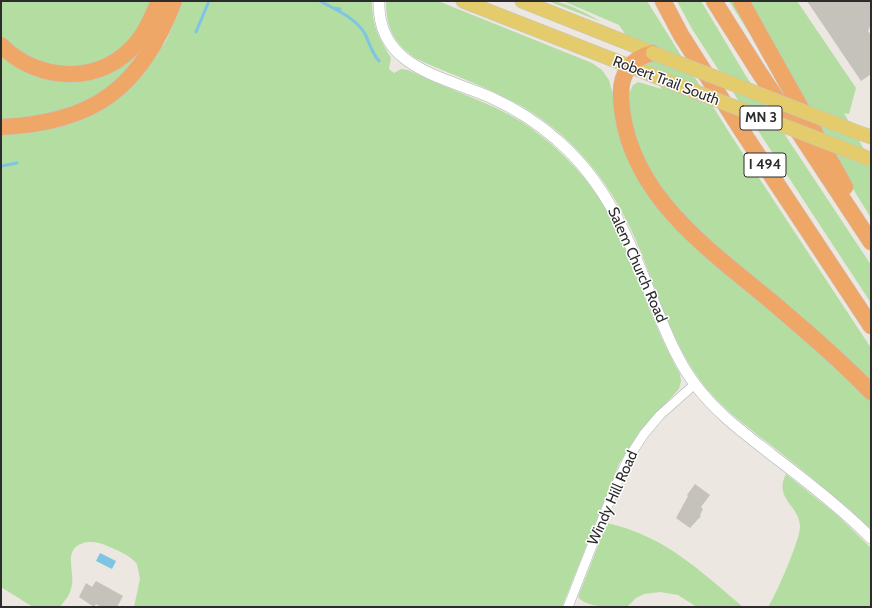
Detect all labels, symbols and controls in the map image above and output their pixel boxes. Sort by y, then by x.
street label: Robert Trail South [610,52,722,110]
road number: MN 3 [740,106,782,130]
road number: I 494 [744,153,786,177]
street label: Salem Church Road [604,205,670,325]
street label: Windy Hill Road [584,448,642,548]

